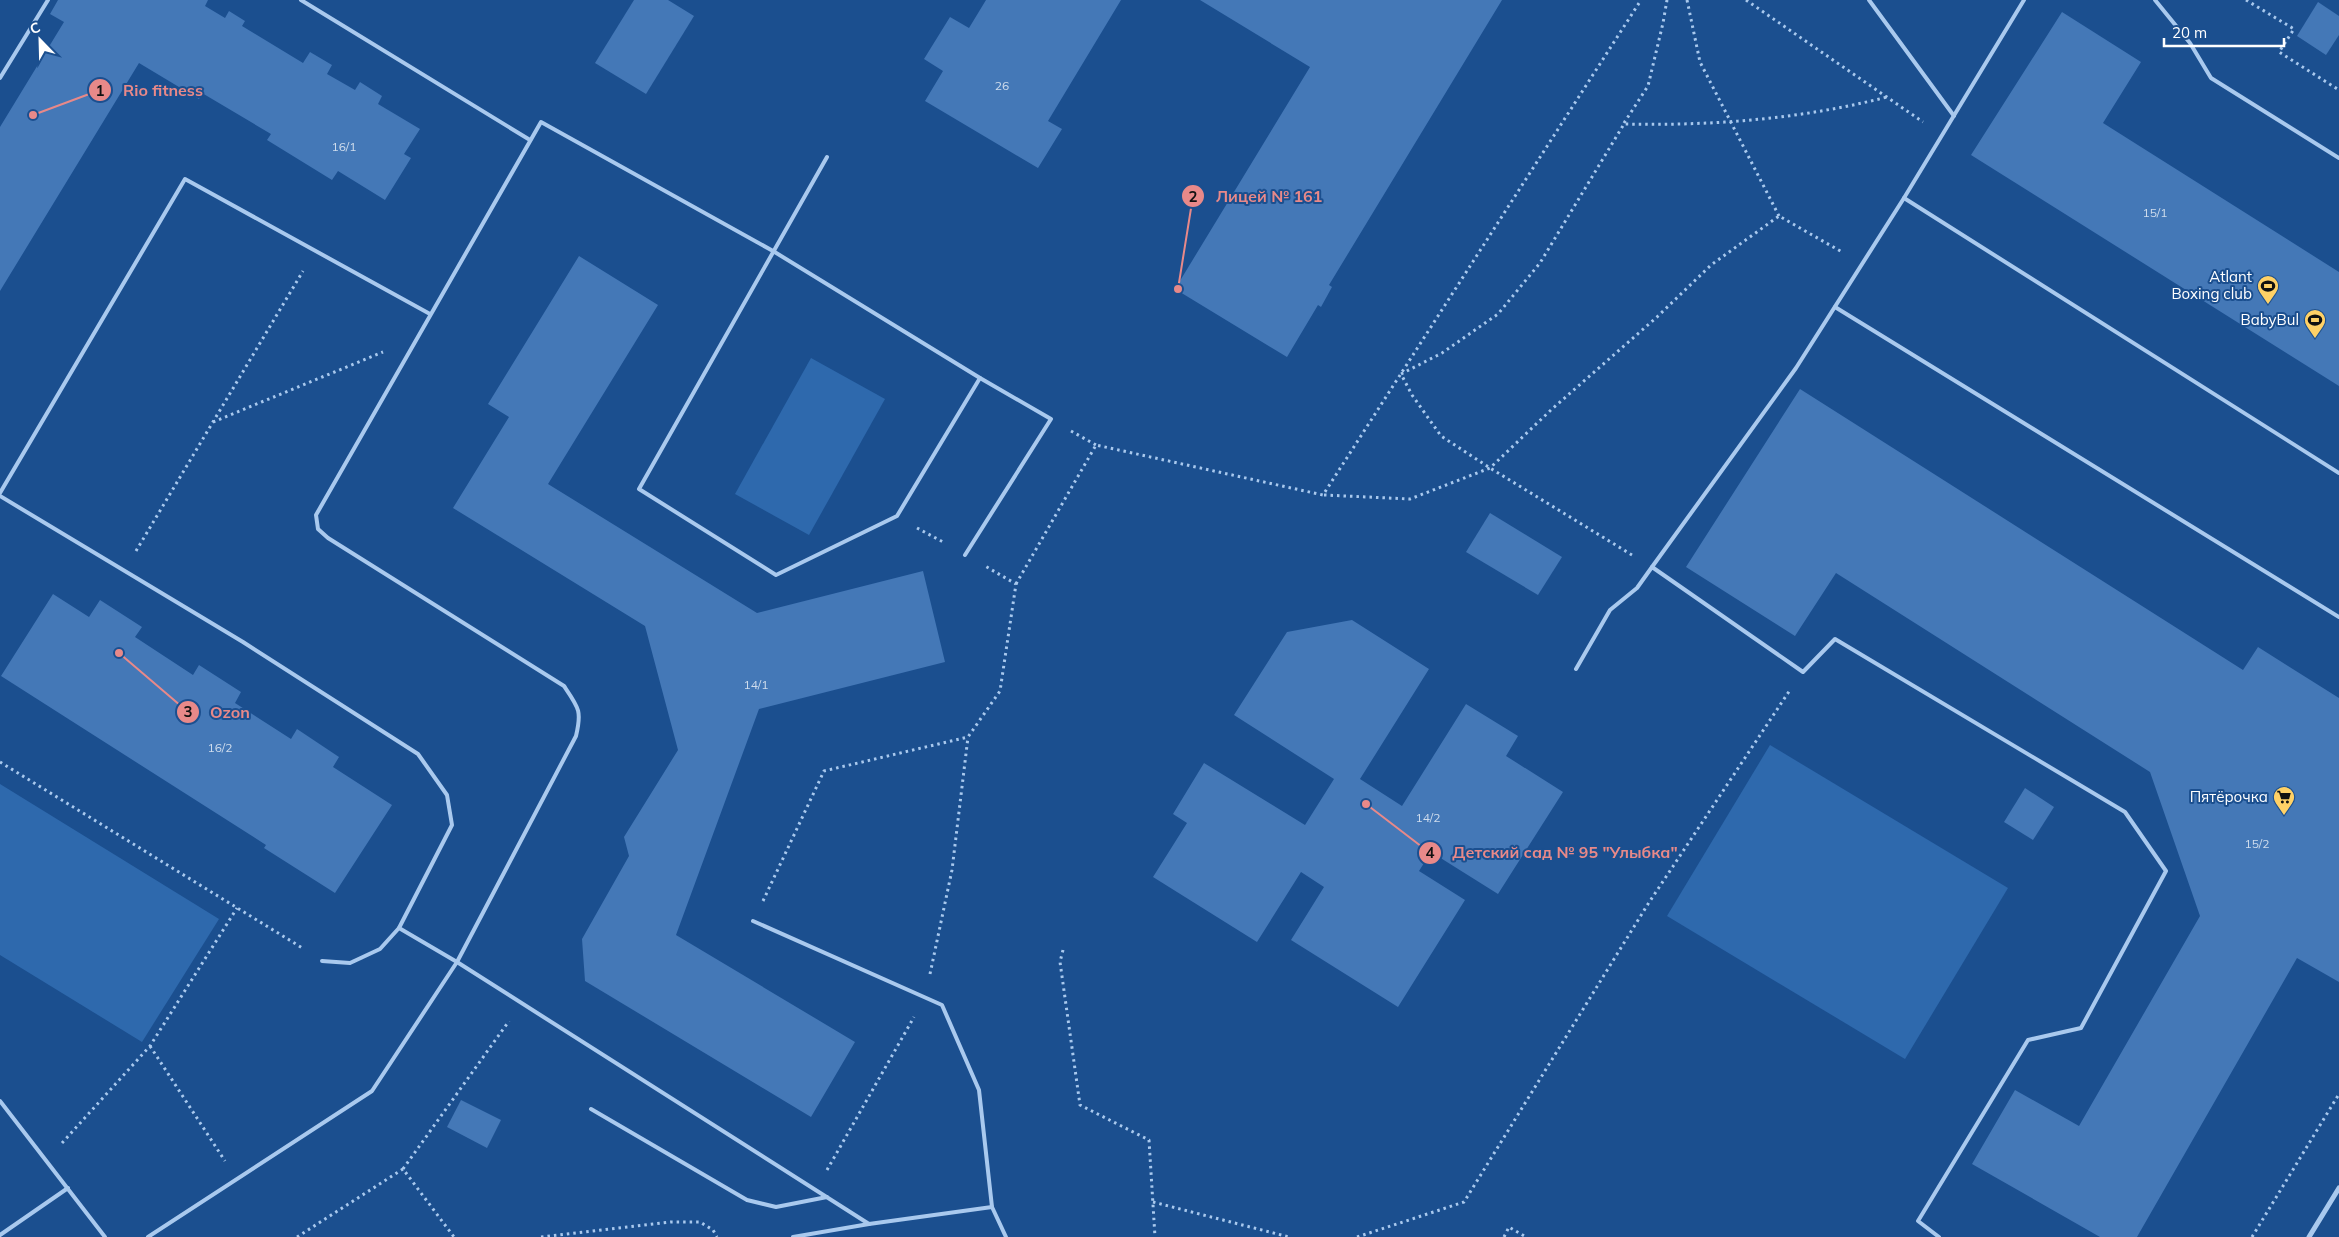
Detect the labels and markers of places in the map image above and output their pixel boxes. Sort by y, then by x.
callout: Rio fitness [88,75,213,106]
callout: Лицей № 161 [1180,181,1332,212]
place label: Atlant Boxing club [2171,267,2252,303]
sports icon: Atlant Boxing club [2256,274,2280,305]
sports icon: BabyBul [2303,308,2327,339]
place label: BabyBul [2241,310,2299,329]
callout: Ozon [175,696,260,727]
supermarket icon: Пятёрочка [2272,785,2296,816]
place label: Пятёрочка [2190,787,2268,806]
callout: Детский сад № 95 "Улыбка" [1417,837,1688,868]

